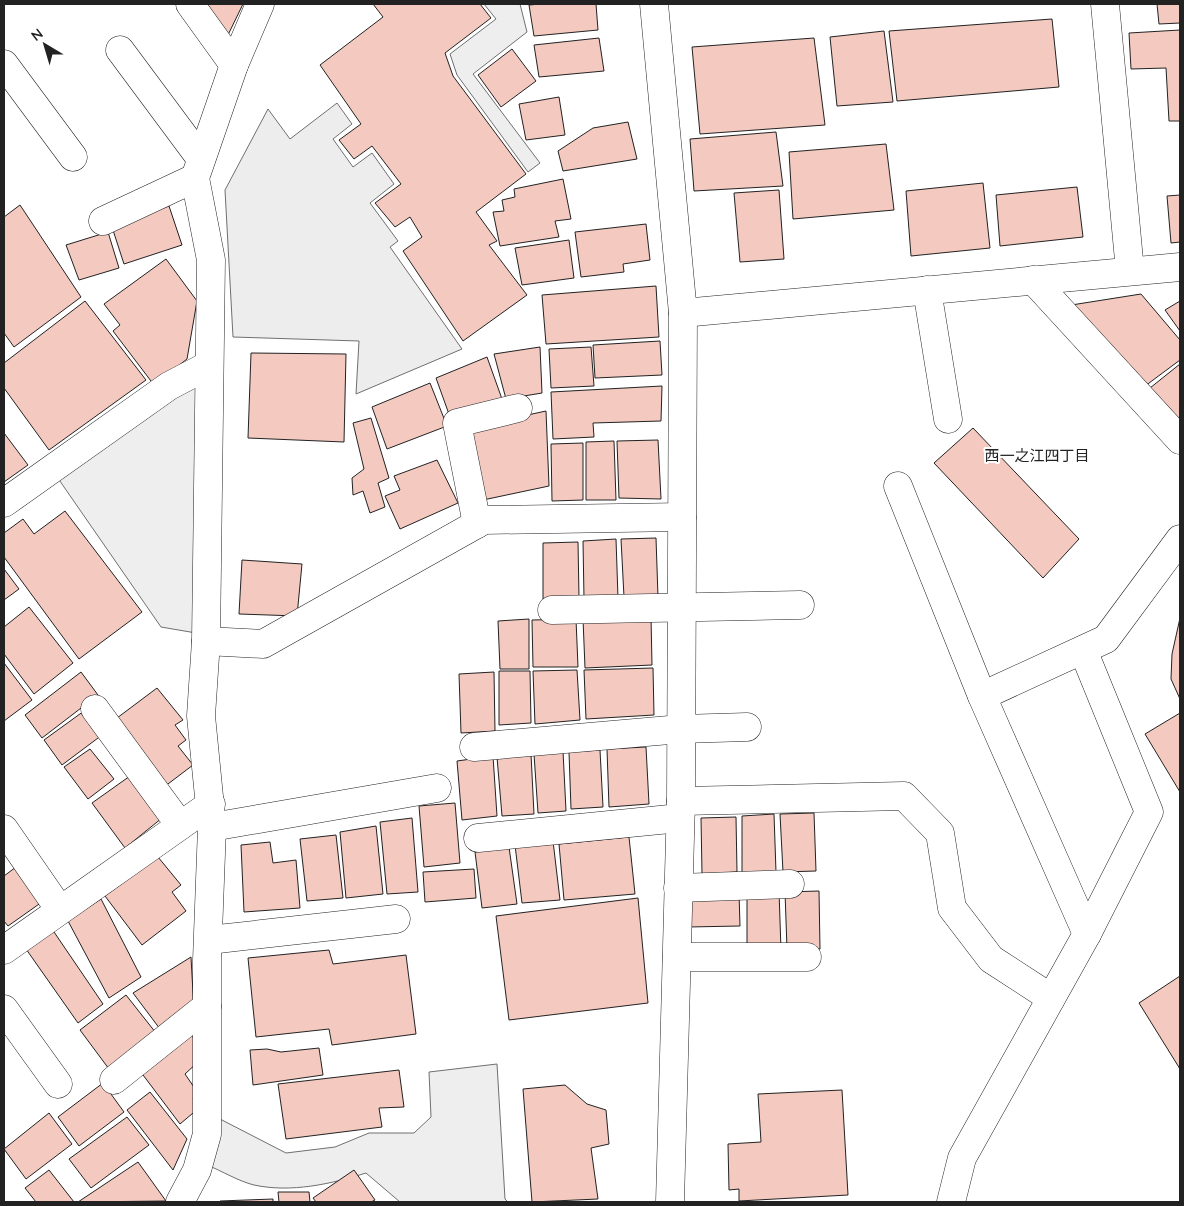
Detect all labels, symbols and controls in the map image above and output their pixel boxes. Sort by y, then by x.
north arrow [20,20,70,70]
text: N [27,24,47,45]
district label: 西一之江四丁目 [984,446,1090,465]

